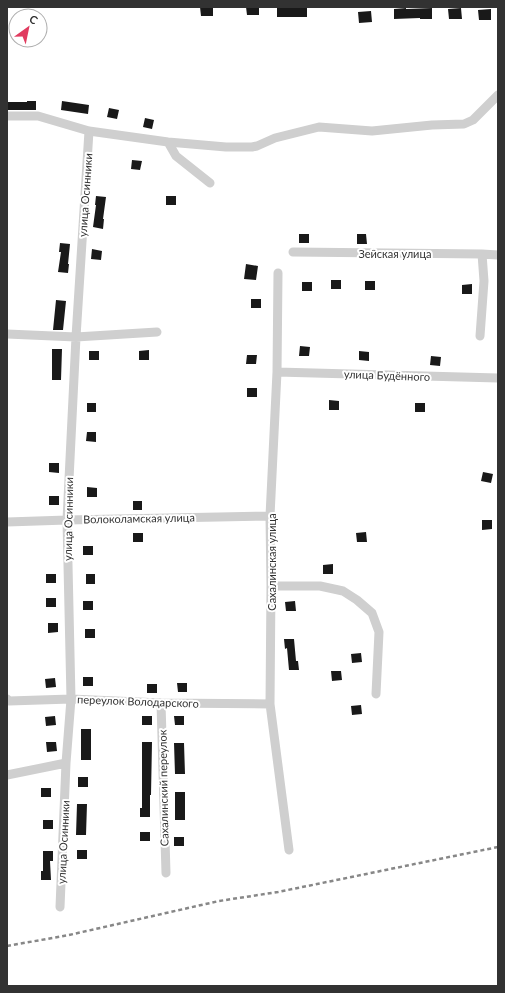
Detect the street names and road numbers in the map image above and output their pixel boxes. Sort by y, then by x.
street label: улица Осинники [76,153,94,237]
street label: Зейская улица [358,247,432,260]
street label: улица Будённого [344,367,430,383]
street label: улица Осинники [61,477,75,561]
street label: Волоколамская улица [83,511,195,525]
street label: Сахалинская улица [265,513,278,611]
street label: переулок Володарского [77,692,199,710]
street label: Сахалинский переулок [155,729,171,846]
street label: улица Осинники [54,800,72,884]

